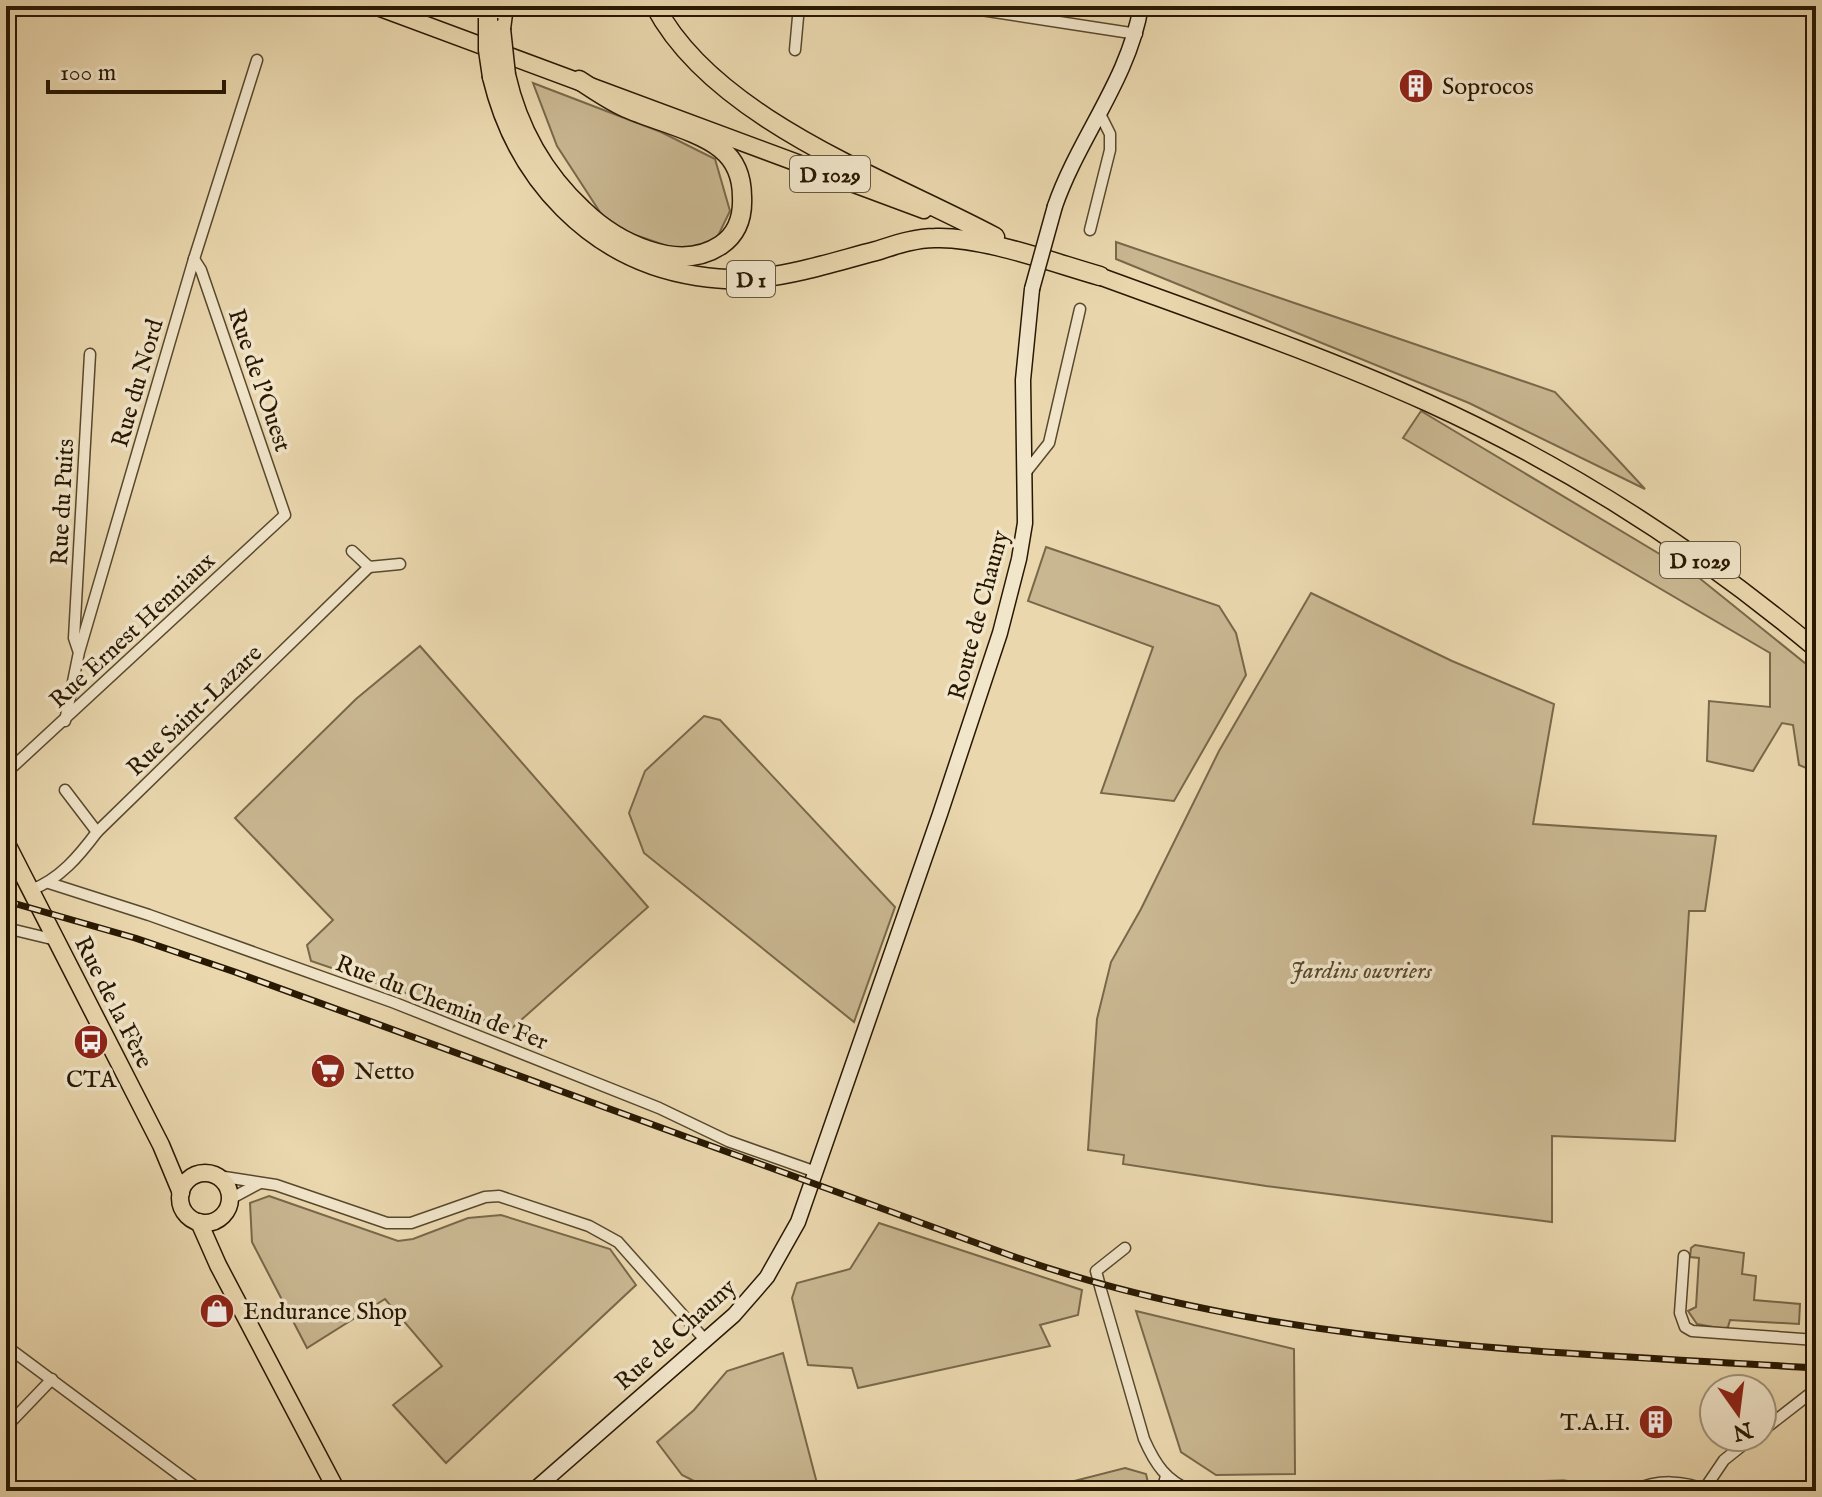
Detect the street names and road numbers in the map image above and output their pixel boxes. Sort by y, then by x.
road number: D 1029 [790,156,870,192]
road number: D 1 [727,261,775,297]
street label: Rue de l'Ouest [220,305,298,456]
street label: Rue du Nord [105,316,172,451]
street label: Rue du Puits [45,438,82,566]
street label: Route de Chauny [942,527,1017,704]
road number: D 1029 [1660,542,1740,578]
street label: Rue Ernest Henniaux [44,546,223,716]
street label: Rue Saint-Lazare [121,639,269,784]
street label: Rue de la Fère [66,931,159,1074]
street label: Rue du Chemin de Fer [331,949,552,1058]
street label: Rue de Chauny [609,1272,743,1398]

